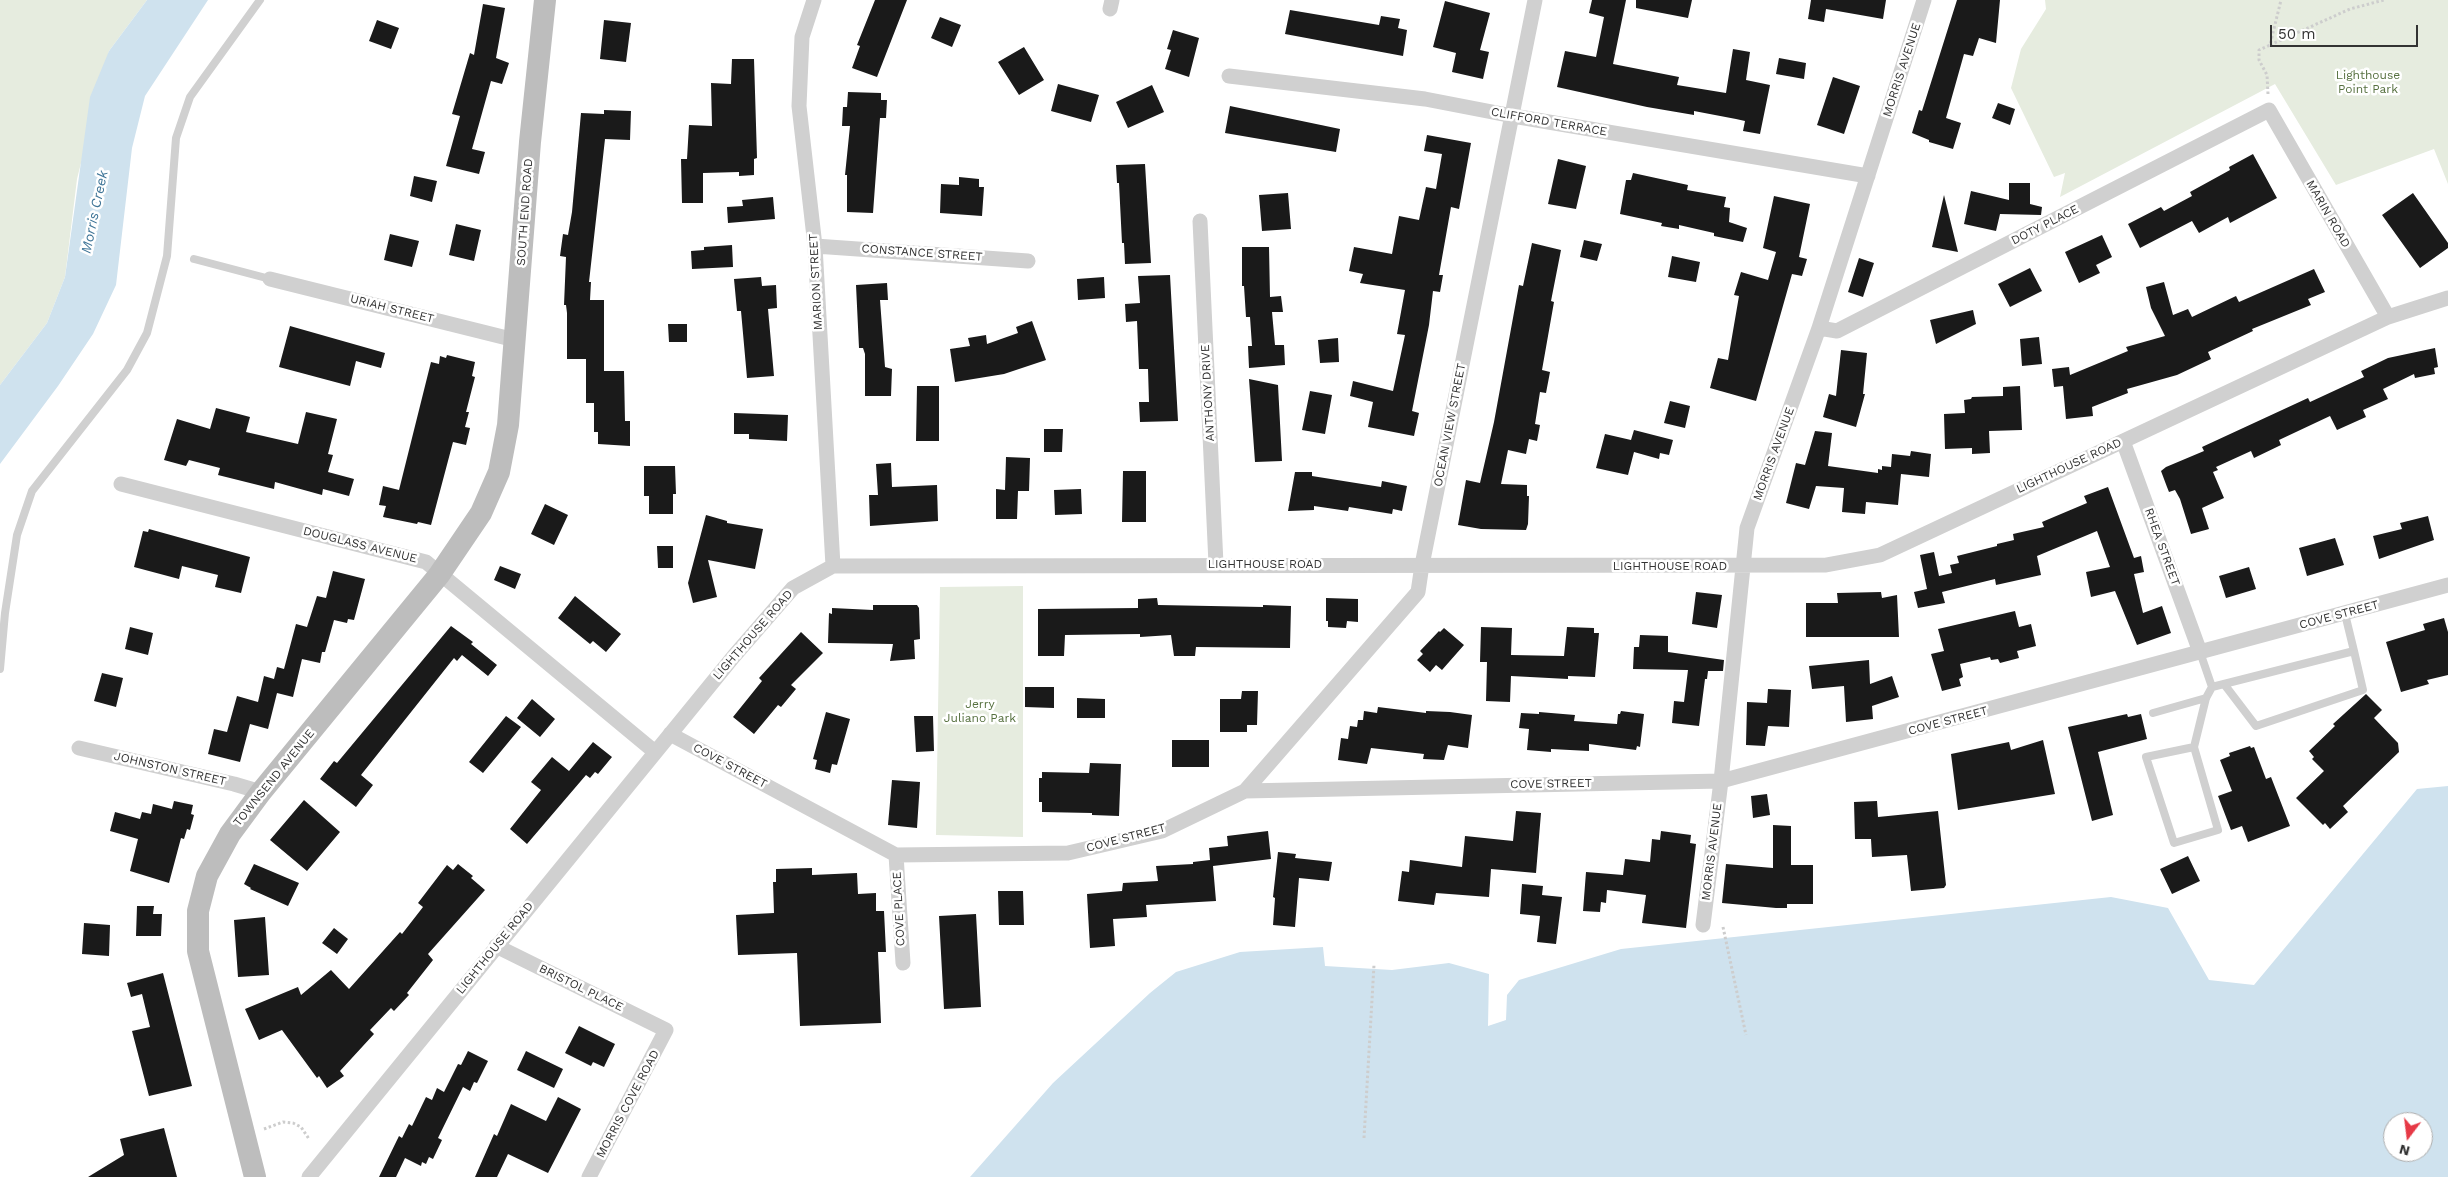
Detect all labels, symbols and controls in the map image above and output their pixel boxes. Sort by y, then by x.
scale bar [2273,15,2420,47]
street label: MORRIS AVENUE [1880,21,1924,119]
text: 50 m [2278,25,2315,43]
park label: Lighthouse Point Park [2336,68,2400,96]
street label: CLIFFORD TERRACE [1490,105,1608,139]
street label: SOUTH END ROAD [514,158,536,266]
water label: Morris Creek [78,169,112,255]
street label: MARIN ROAD [2303,178,2353,250]
street label: DOTY PLACE [2009,202,2081,248]
street label: MARION STREET [806,233,826,331]
street label: CONSTANCE STREET [861,242,983,264]
street label: URIAH STREET [349,292,435,326]
street label: ANTHONY DRIVE [1198,344,1218,442]
street label: OCEAN VIEW STREET [1431,362,1469,488]
street label: MORRIS AVENUE [1750,405,1798,503]
street label: LIGHTHOUSE ROAD [2014,435,2124,497]
street label: RHEA STREET [2141,506,2183,588]
street label: DOUGLASS AVENUE [302,524,418,566]
street label: LIGHTHOUSE ROAD [1208,557,1322,571]
street label: LIGHTHOUSE ROAD [1613,559,1727,573]
street label: LIGHTHOUSE ROAD [710,587,796,683]
street label: COVE STREET [2298,597,2380,633]
park label: Jerry Juliano Park [944,697,1016,725]
street label: COVE STREET [1907,703,1989,739]
street label: TOWNSEND AVENUE [230,727,318,829]
street label: COVE STREET [691,740,769,792]
street label: JOHNSTON STREET [113,749,227,789]
street label: COVE STREET [1510,776,1592,792]
street label: MORRIS AVENUE [1699,802,1725,902]
street label: COVE STREET [1085,820,1167,856]
street label: COVE PLACE [890,871,908,947]
street label: LIGHTHOUSE ROAD [453,899,537,997]
street label: BRISTOL PLACE [537,961,625,1015]
street label: MORRIS COVE ROAD [593,1048,663,1160]
north arrow [2383,1112,2433,1162]
text: N [2397,1141,2411,1160]

